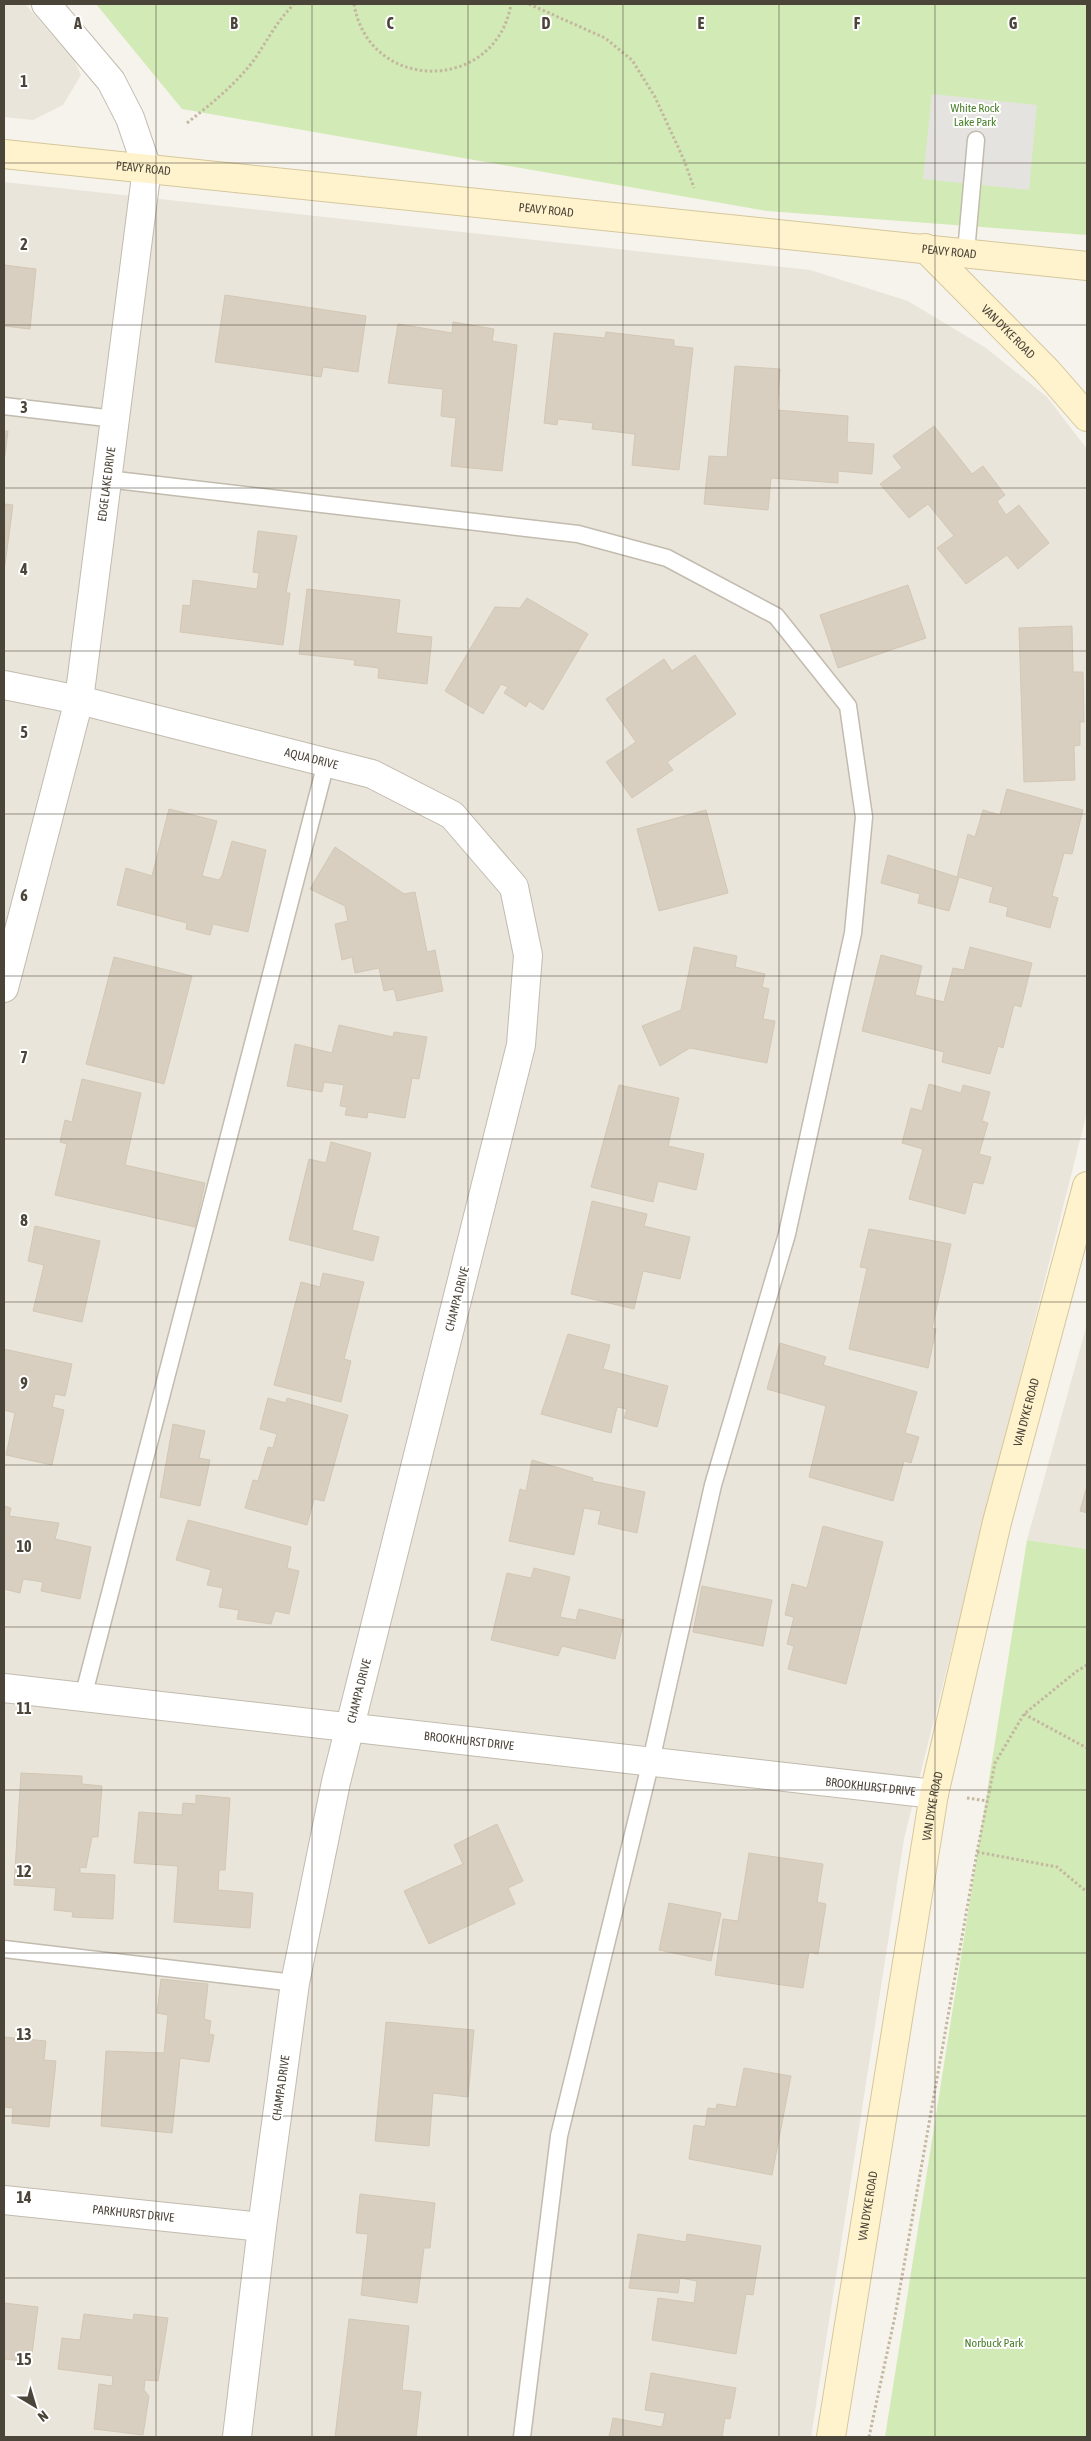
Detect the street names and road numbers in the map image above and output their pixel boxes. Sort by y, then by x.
street label: PEAVY ROAD [115,159,172,178]
street label: PEAVY ROAD [518,200,574,220]
street label: PEAVY ROAD [921,242,977,262]
street label: VAN DYKE ROAD [978,302,1038,362]
street label: EDGE LAKE DRIVE [95,446,118,522]
street label: AQUA DRIVE [283,745,339,772]
street label: CHAMPA DRIVE [442,1265,472,1333]
street label: VAN DYKE ROAD [1011,1376,1042,1448]
street label: CHAMPA DRIVE [344,1657,374,1725]
street label: BROOKHURST DRIVE [423,1729,515,1753]
street label: VAN DYKE ROAD [920,1770,946,1842]
street label: BROOKHURST DRIVE [825,1775,916,1799]
street label: CHAMPA DRIVE [269,2054,293,2122]
street label: VAN DYKE ROAD [856,2170,881,2242]
street label: PARKHURST DRIVE [92,2202,175,2225]

